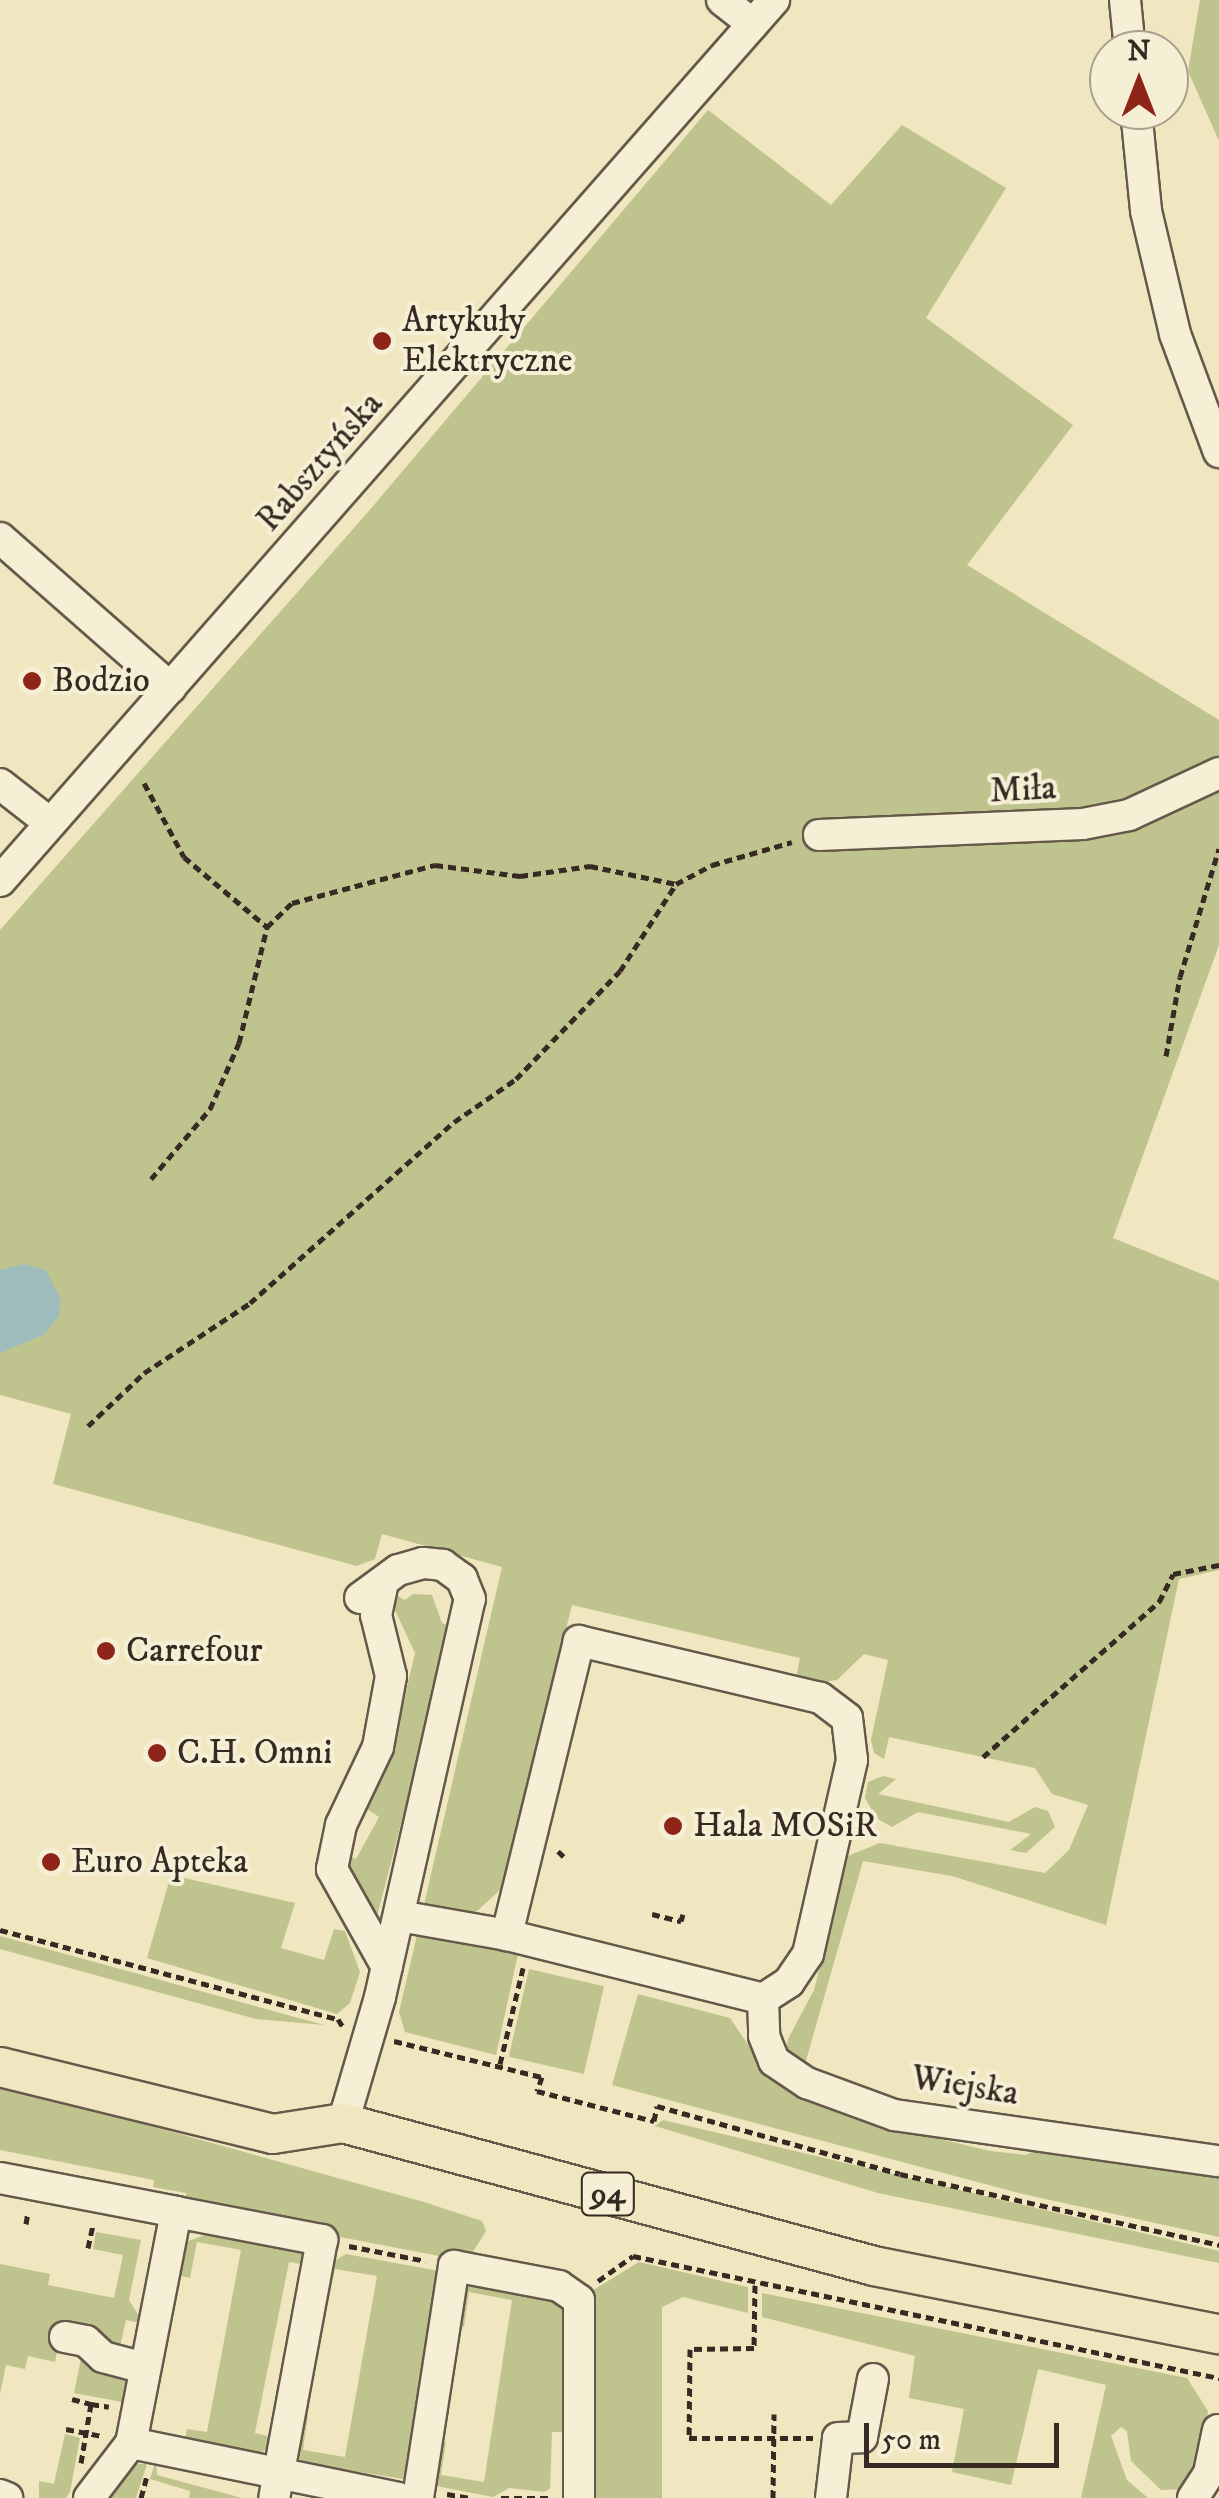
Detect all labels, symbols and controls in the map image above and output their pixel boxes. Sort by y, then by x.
north arrow [1089,30,1189,130]
text: N [1128,34,1150,69]
place label: Artykuły Elektryczne [402,300,572,382]
marker: Artykuły Elektryczne [371,330,393,352]
street label: Rabsztyńska [248,384,392,540]
place label: Bodzio [52,660,150,702]
marker: Bodzio [21,670,43,692]
street label: Miła [989,767,1057,813]
place label: Carrefour [126,1630,263,1672]
marker: Carrefour [95,1640,117,1662]
place label: C.H. Omni [177,1732,332,1774]
marker: C.H. Omni [146,1742,168,1764]
place label: Hala MOSiR [693,1805,877,1847]
marker: Hala MOSiR [662,1815,684,1837]
place label: Euro Apteka [71,1841,248,1883]
marker: Euro Apteka [40,1851,62,1873]
street label: Wiejska [908,2057,1022,2115]
road number: 94 [580,2167,636,2221]
scale bar [869,2403,1064,2465]
text: 50 m [881,2422,941,2459]

